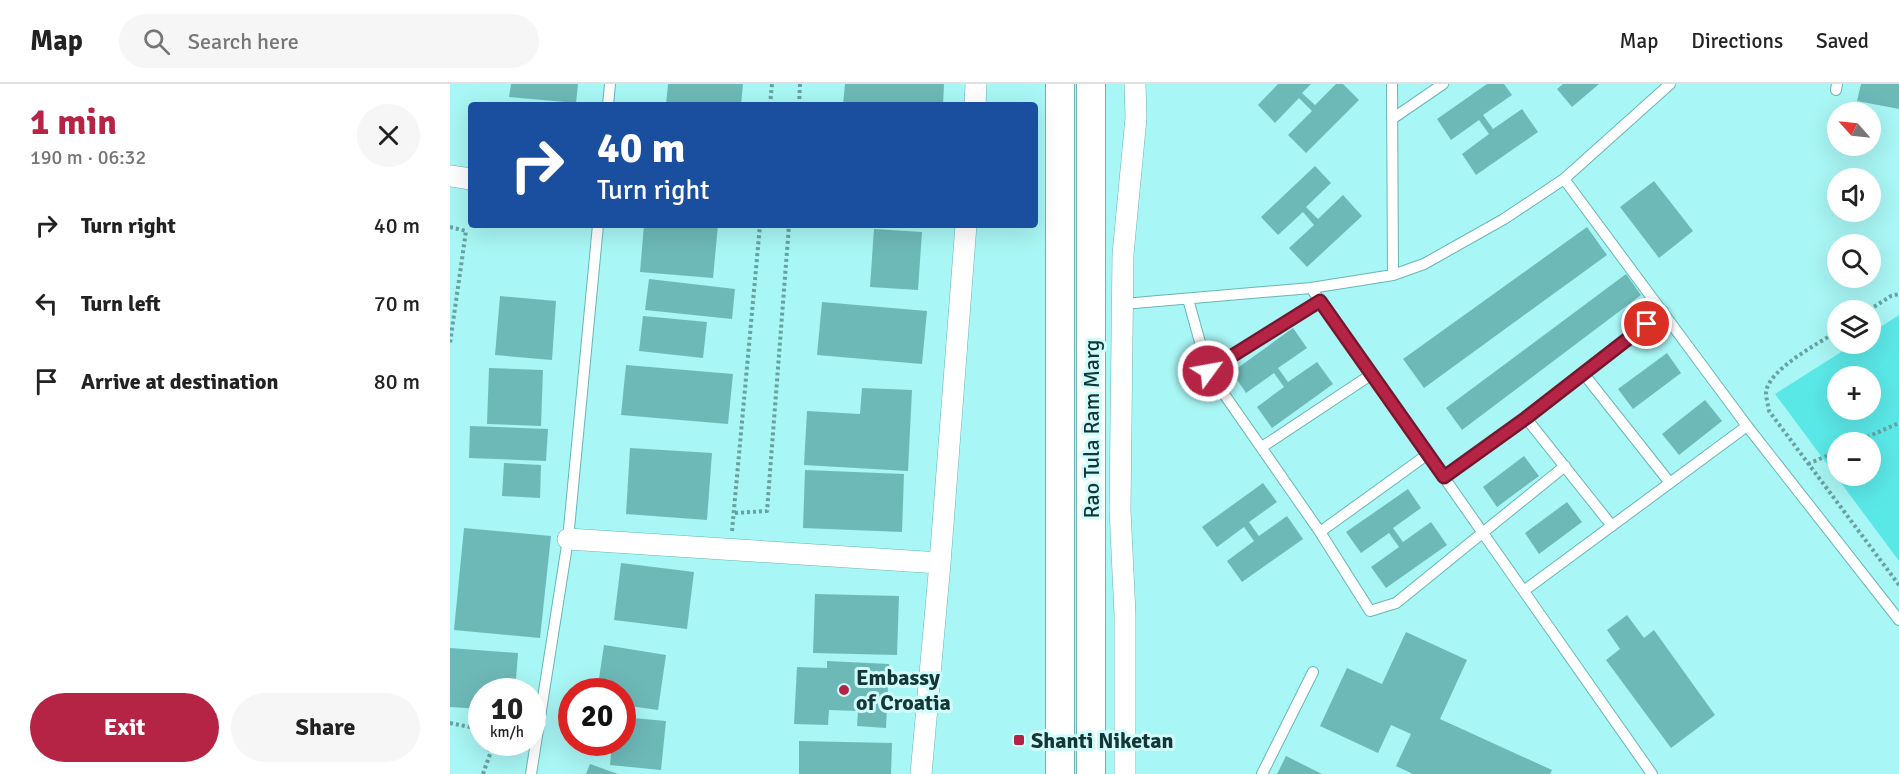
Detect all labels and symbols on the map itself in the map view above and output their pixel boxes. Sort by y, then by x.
north arrow [1827,102,1881,156]
pin [1621,298,1672,349]
position arrow [1176,339,1240,403]
street label: Rao Tula Ram Marg [1078,340,1105,518]
place label: Embassy of Croatia [856,664,951,716]
speed limit sign: 20 [558,678,636,756]
marker: Embassy of Croatia [837,683,851,697]
place label: Shanti Niketan [1031,727,1174,754]
marker: Shanti Niketan [1012,733,1026,747]

